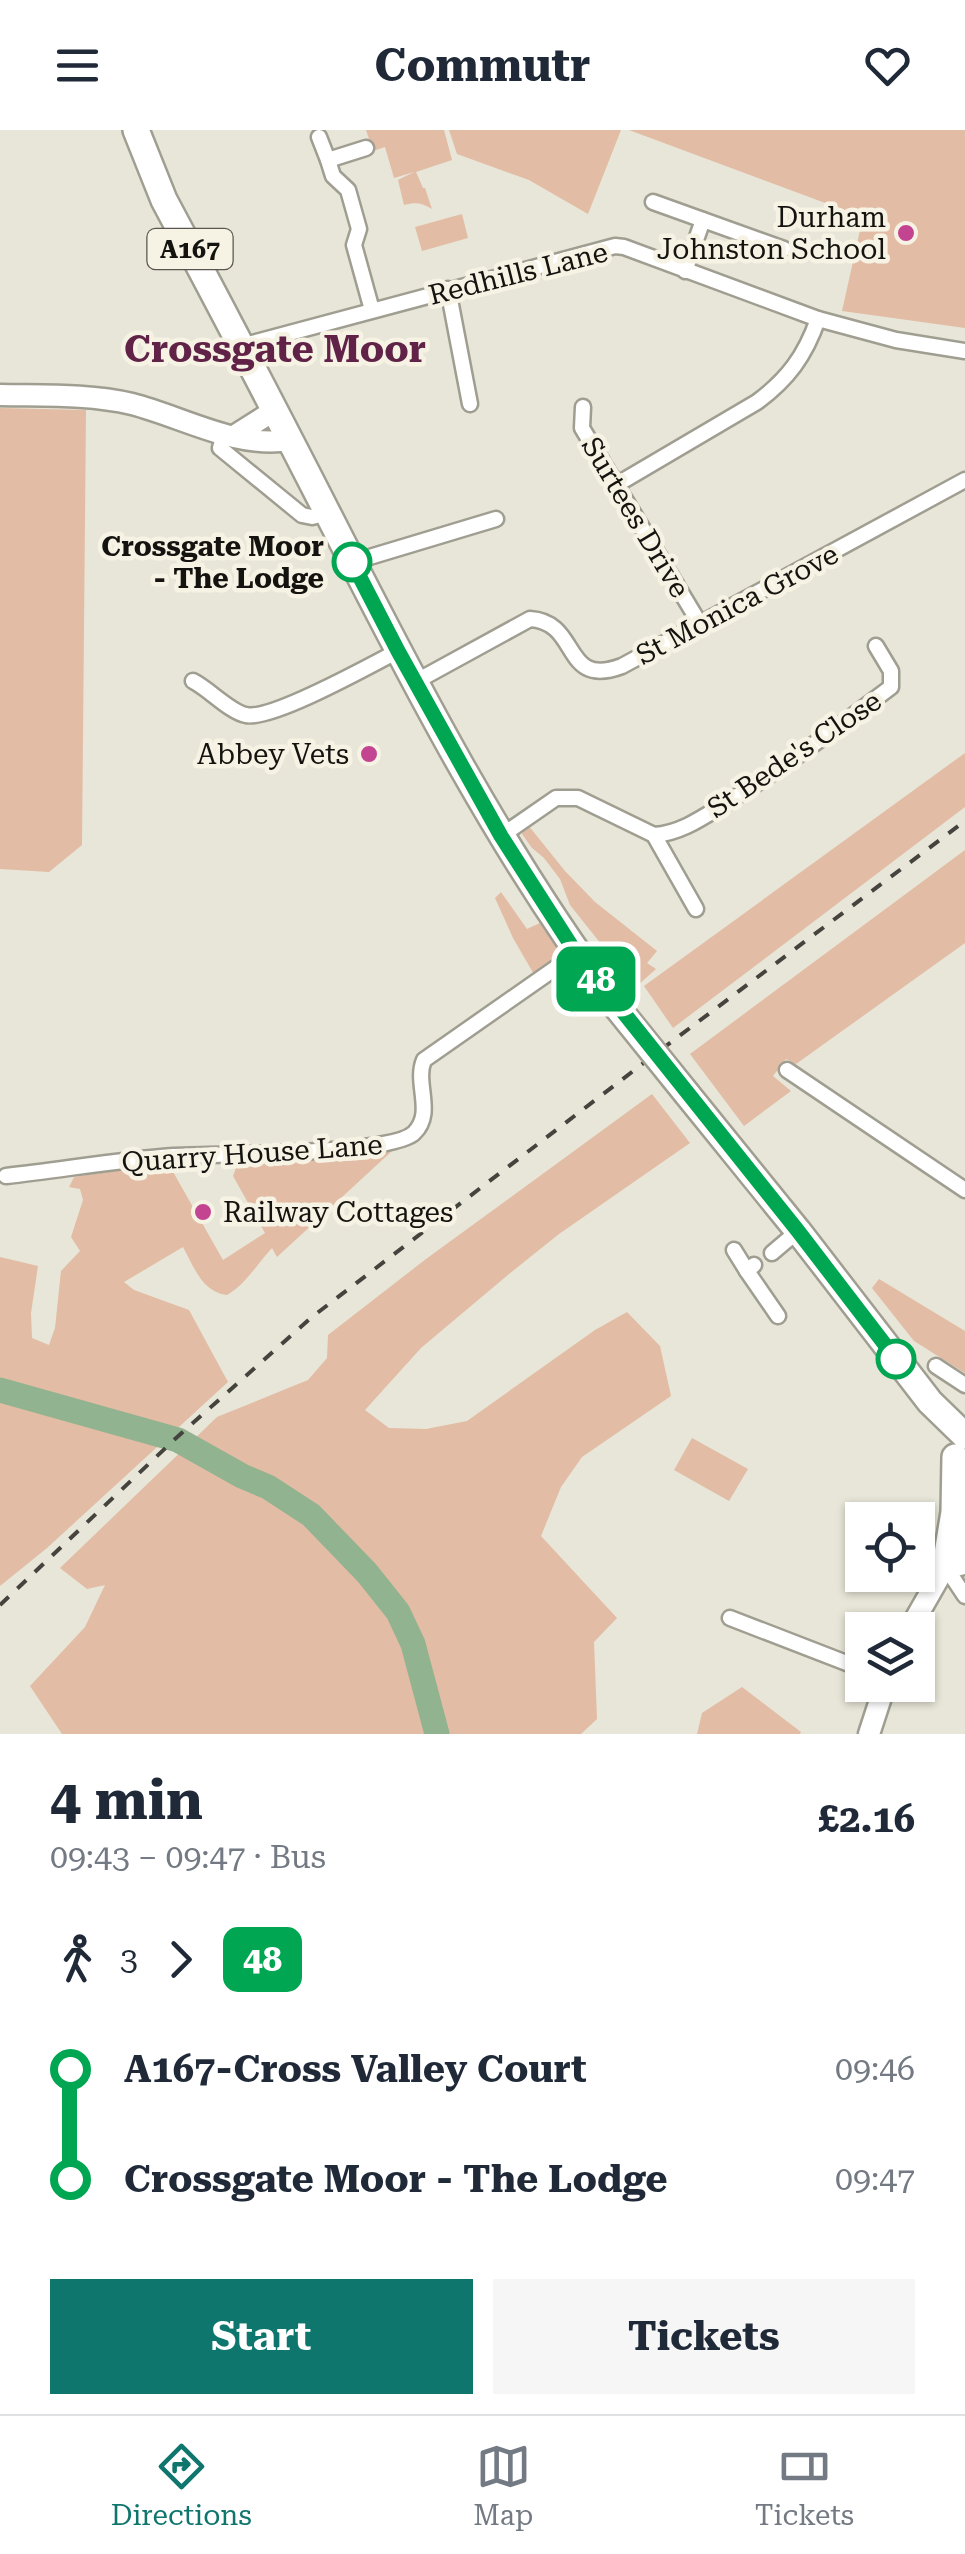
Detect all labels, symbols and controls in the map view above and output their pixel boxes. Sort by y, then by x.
icon: menu [50,38,105,93]
icon: heart [860,38,915,93]
text: Commutr [374,39,591,92]
place label: Durham Johnston School [657,201,886,266]
marker: Durham Johnston School [895,222,917,244]
road number: A167 [148,229,232,269]
street label: Redhills Lane [425,235,611,312]
district label: Crossgate Moor [124,327,426,372]
street label: Surtees Drive [575,431,696,603]
place label: Crossgate Moor - The Lodge [101,530,324,595]
street label: St Monica Grove [631,537,844,672]
marker: Crossgate Moor - The Lodge [333,543,371,581]
street label: St Bede's Close [701,684,887,825]
place label: Abbey Vets [197,738,349,771]
marker: Abbey Vets [358,743,380,765]
line badge: 48 [551,946,641,1012]
text: 48 [576,959,616,1000]
street label: Quarry House Lane [120,1128,384,1179]
place label: Railway Cottages [223,1196,453,1229]
marker: Railway Cottages [192,1201,214,1223]
unlabelled marker [877,1340,915,1378]
map controls [845,1502,935,1702]
button: locate [845,1502,935,1592]
button: layers [845,1612,935,1702]
text: 4 min [50,1768,203,1832]
text: £2.16 [818,1797,915,1841]
text: 09:43 – 09:47 · Bus [50,1838,326,1876]
icon: walk [50,1932,105,1987]
icon: forward [153,1932,208,1987]
text: 48 [243,1939,282,1980]
text: 3 [120,1940,138,1978]
text: A167-Cross Valley Court [124,2047,587,2091]
text: 09:46 [835,2050,915,2088]
text: Crossgate Moor - The Lodge [124,2157,668,2201]
text: 09:47 [835,2160,915,2198]
button: Start [50,2279,473,2394]
button: Tickets [493,2279,915,2394]
tab: Directions [111,2439,252,2532]
tab: Map [473,2439,533,2532]
tab: Tickets [755,2439,854,2532]

